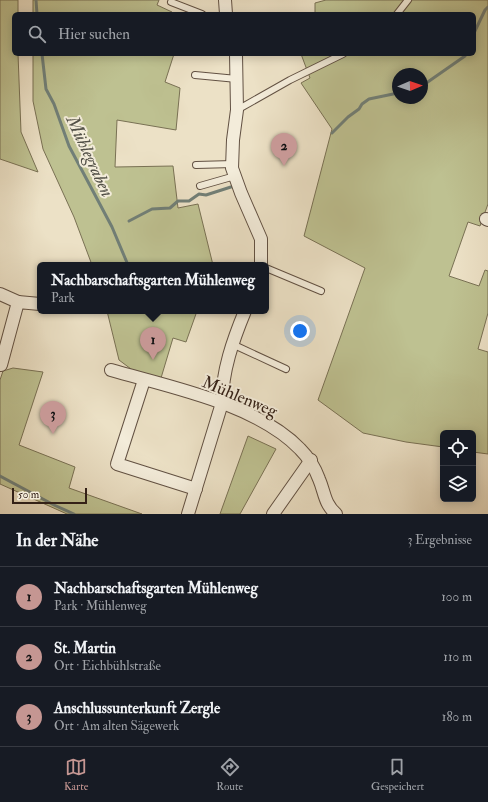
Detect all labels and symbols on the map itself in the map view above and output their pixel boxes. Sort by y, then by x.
north arrow [392,68,428,104]
water label: Mühlegraben [60,111,118,201]
pin: 2 [271,133,297,166]
your location [290,321,310,341]
pin: 1 [140,327,166,360]
street label: Mühlenweg [199,371,281,422]
pin: 3 [40,401,66,434]
scale bar [12,486,87,505]

